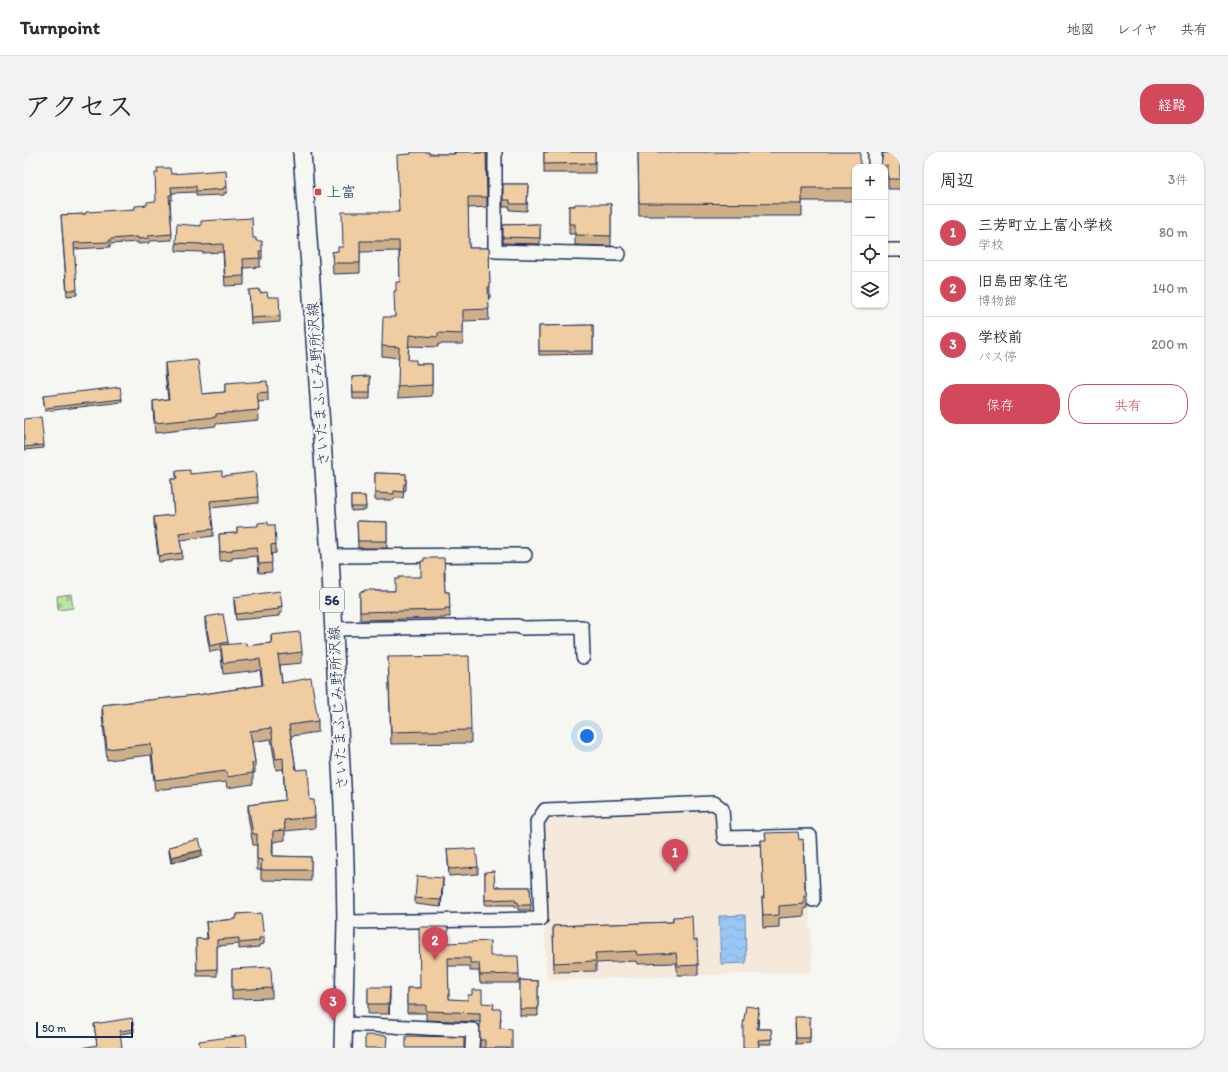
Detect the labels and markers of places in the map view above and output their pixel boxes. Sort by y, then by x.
place label: 上富 [326,183,356,201]
marker: 上富 [313,187,323,197]
pin: 1 [662,839,688,872]
pin: 2 [422,927,448,960]
pin: 3 [320,988,346,1021]

